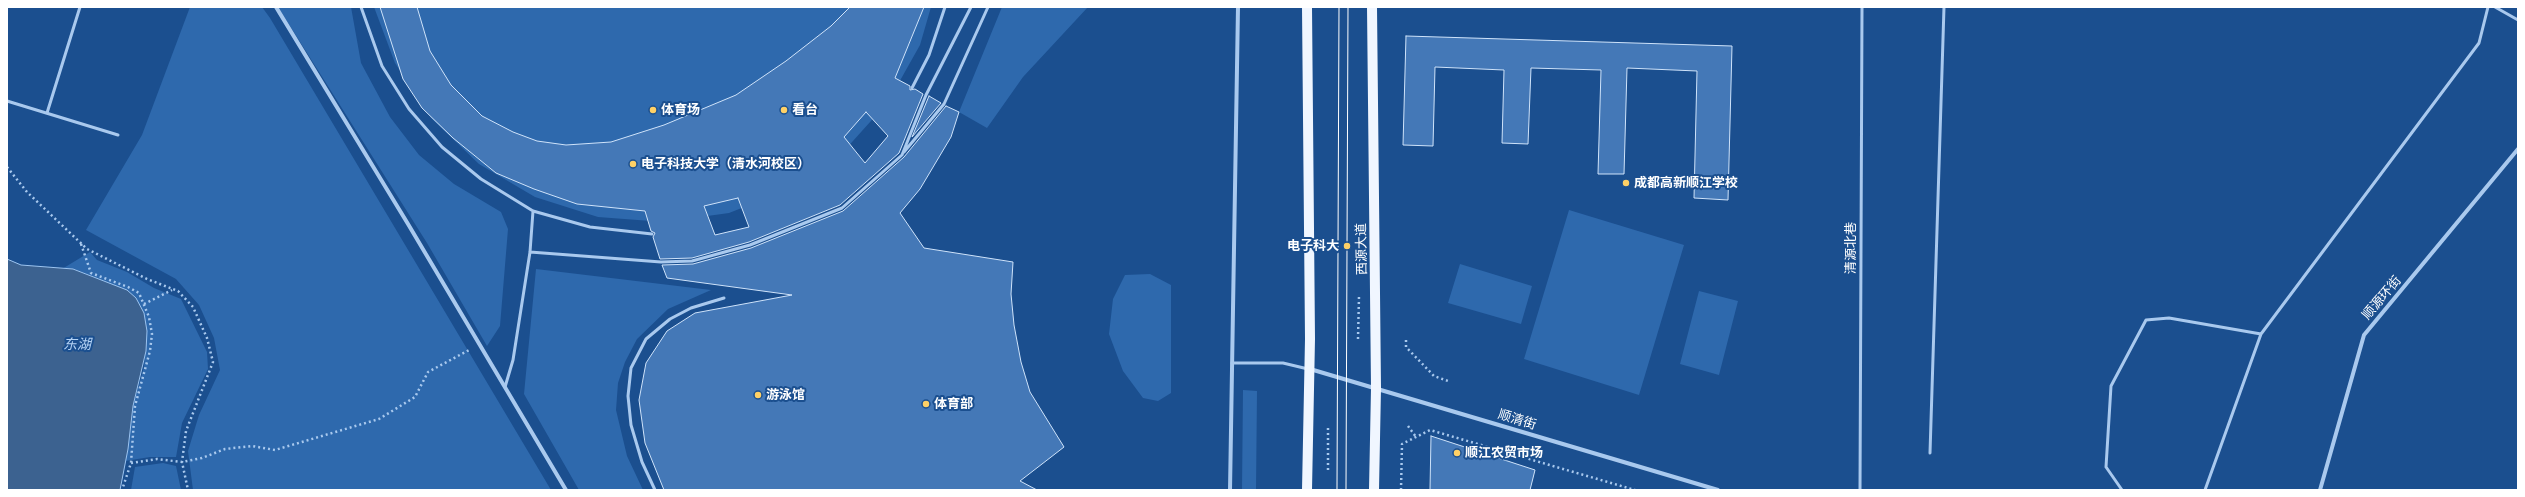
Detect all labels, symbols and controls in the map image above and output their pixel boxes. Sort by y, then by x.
place label: 体育场 [661,102,700,118]
place label: 看台 [792,102,818,118]
marker: 体育场 [648,105,658,115]
marker: 看台 [779,105,789,115]
place label: 电子科技大学（清水河校区） [641,156,810,172]
marker: 电子科技大学（清水河校区） [628,159,638,169]
place label: 成都高新顺江学校 [1634,175,1738,191]
marker: 成都高新顺江学校 [1621,178,1631,188]
street label: 清源北巷 [1843,222,1859,274]
street label: 西源大道 [1354,223,1370,275]
place label: 电子科大 [1287,238,1339,254]
marker: 电子科大 [1342,241,1352,251]
street label: 顺源环街 [2359,273,2405,323]
water label: 东湖 [63,337,91,353]
place label: 游泳馆 [766,387,805,403]
marker: 游泳馆 [753,390,763,400]
place label: 体育部 [934,396,973,412]
marker: 体育部 [921,399,931,409]
street label: 顺清街 [1496,407,1538,433]
place label: 顺江农贸市场 [1465,445,1543,461]
marker: 顺江农贸市场 [1452,448,1462,458]

